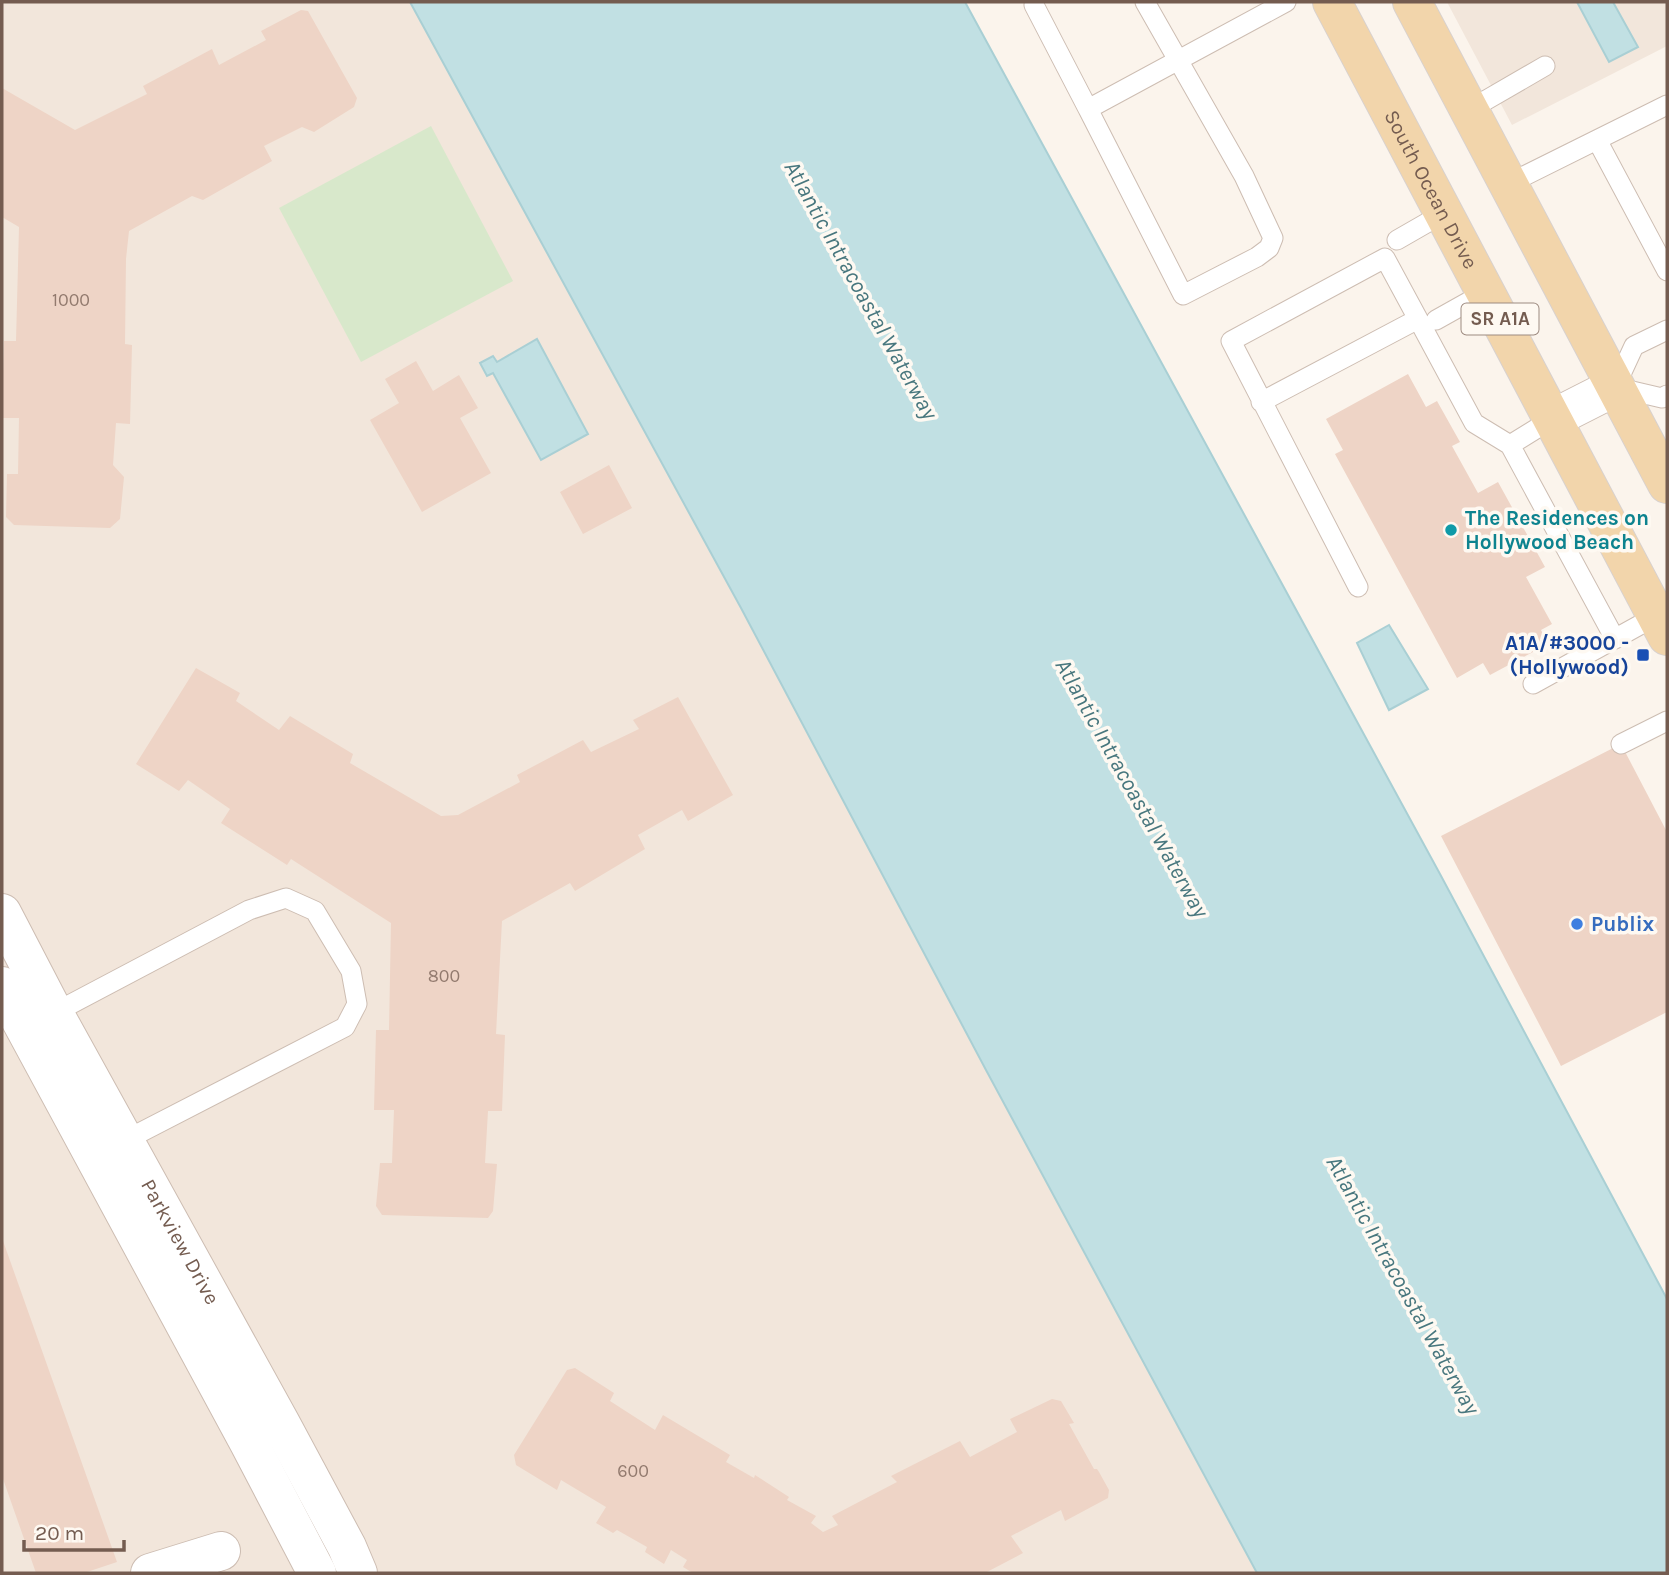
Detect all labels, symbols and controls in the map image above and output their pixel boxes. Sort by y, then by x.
street label: South Ocean Drive [1379,106,1483,273]
water label: Atlantic Intracoastal Waterway [779,156,944,425]
house number: 1000 [52,289,90,311]
road number: SR A1A [1462,304,1538,334]
place label: The Residences on Hollywood Beach [1465,506,1649,554]
marker: The Residences on Hollywood Beach [1443,522,1459,538]
place label: A1A/#3000 - (Hollywood) [1505,631,1629,679]
marker: A1A/#3000 - (Hollywood) [1635,647,1651,663]
water label: Atlantic Intracoastal Waterway [1050,654,1215,923]
place label: Publix [1591,912,1655,936]
marker: Publix [1569,916,1585,932]
house number: 800 [428,965,460,987]
water label: Atlantic Intracoastal Waterway [1321,1151,1486,1420]
street label: Parkview Drive [136,1175,225,1309]
house number: 600 [617,1460,649,1482]
scale bar [24,1508,124,1552]
text: 20 m [35,1521,84,1545]

